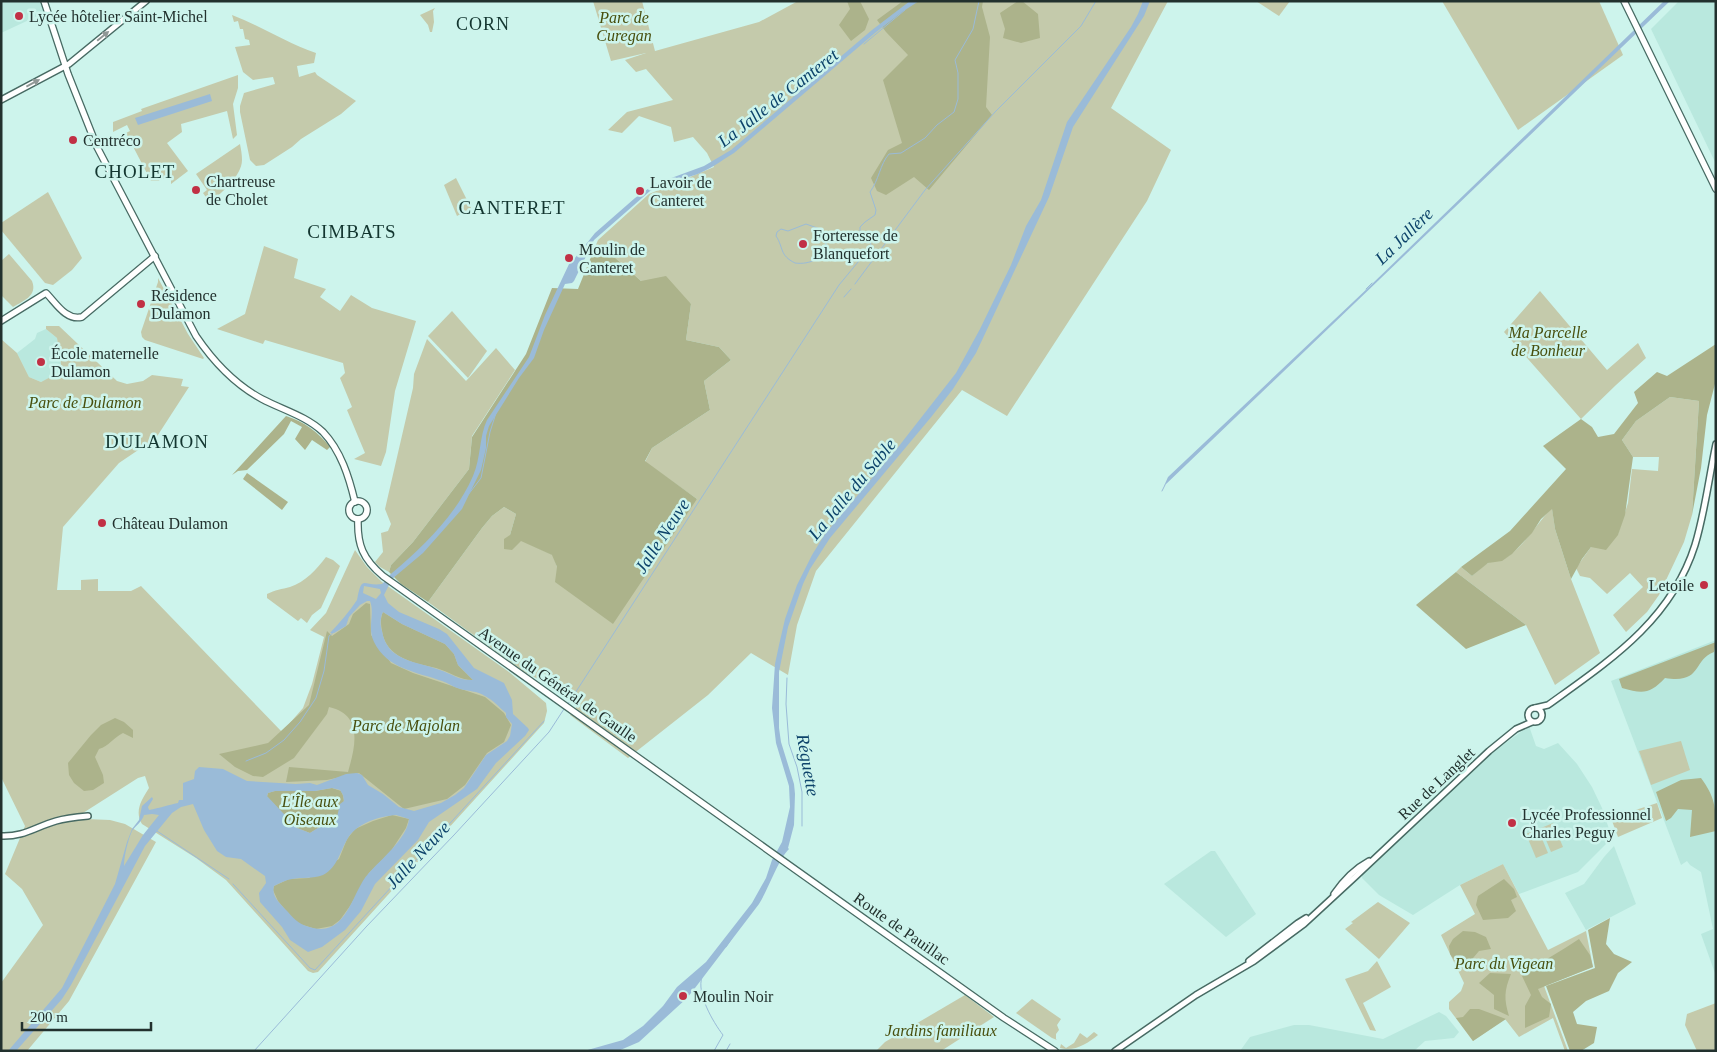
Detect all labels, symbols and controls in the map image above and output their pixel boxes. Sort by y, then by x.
place label: Lycée hôtelier Saint-Michel [29,8,208,26]
park label: Parc de Curegan [596,9,652,45]
marker: Lycée hôtelier Saint-Michel [13,10,25,22]
district label: CORN [456,14,510,34]
one-way arrow [96,31,109,42]
water label: La Jalle de Canteret [713,44,843,152]
one-way arrow [26,79,40,87]
place label: Centréco [83,132,141,149]
marker: Centréco [67,134,79,146]
district label: CHOLET [95,161,175,182]
place label: Chartreuse de Cholet [206,173,275,208]
place label: Lavoir de Canteret [650,174,712,209]
marker: Chartreuse de Cholet [190,184,202,196]
marker: Lavoir de Canteret [634,185,646,197]
district label: CANTERET [458,197,566,218]
water label: La Jallère [1370,204,1437,269]
district label: CIMBATS [307,221,397,242]
place label: Forteresse de Blanquefort [813,227,898,263]
marker: Forteresse de Blanquefort [797,238,809,250]
place label: Moulin de Canteret [579,241,645,276]
marker: Moulin de Canteret [563,252,575,264]
place label: Résidence Dulamon [151,287,217,322]
marker: Résidence Dulamon [135,298,147,310]
park label: Ma Parcelle de Bonheur [1508,324,1587,359]
place label: École maternelle Dulamon [51,344,159,380]
marker: École maternelle Dulamon [35,356,47,368]
park label: Parc de Dulamon [27,394,142,411]
district label: DULAMON [105,431,209,452]
water label: La Jalle du Sable [803,435,900,544]
water label: Jalle Neuve [631,495,693,577]
place label: Château Dulamon [112,515,228,532]
marker: Château Dulamon [96,517,108,529]
place label: Letoile [1649,577,1694,594]
marker: Letoile [1698,579,1710,591]
street label: Avenue du Général de Gaulle [475,623,640,746]
park label: Parc de Majolan [351,717,460,735]
water label: Réguette [793,731,823,798]
street label: Rue de Langlet [1395,743,1479,824]
park label: L'Île aux Oiseaux [281,792,338,828]
place label: Lycée Professionnel Charles Peguy [1522,806,1652,842]
water label: Jalle Neuve [382,817,454,893]
marker: Lycée Professionnel Charles Peguy [1506,817,1518,829]
street label: Route de Pauillac [851,889,953,968]
park label: Parc du Vigean [1454,955,1553,973]
place label: Moulin Noir [693,988,774,1005]
marker: Moulin Noir [677,990,689,1002]
scale bar [22,1000,151,1032]
text: 200 m [30,1009,68,1025]
park label: Jardins familiaux [885,1022,997,1040]

